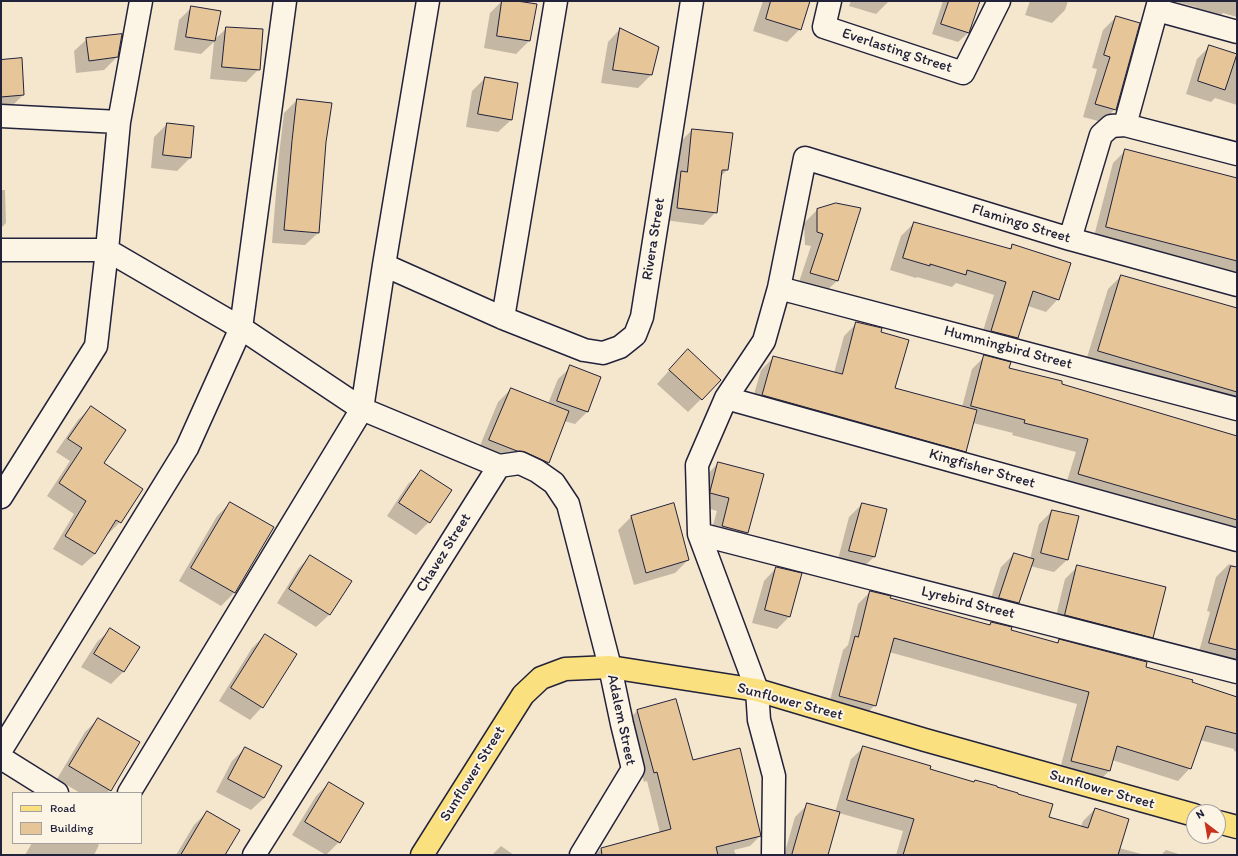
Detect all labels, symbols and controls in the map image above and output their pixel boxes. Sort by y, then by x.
street label: Everlasting Street [840,25,954,77]
street label: Rivera Street [639,196,669,282]
street label: Flamingo Street [969,200,1073,248]
street label: Hummingbird Street [942,322,1074,374]
street label: Kingfisher Street [927,445,1037,493]
street label: Chavez Street [413,510,475,596]
street label: Lyrebird Street [919,583,1017,623]
street label: Adalem Street [603,673,639,767]
street label: Sunflower Street [735,679,845,725]
street label: Sunflower Street [437,723,509,825]
street label: Sunflower Street [1047,766,1157,814]
legend [12,792,142,844]
text: Road [50,801,76,815]
north arrow [1186,804,1226,844]
text: N [1194,807,1207,822]
text: Building [50,821,93,835]

